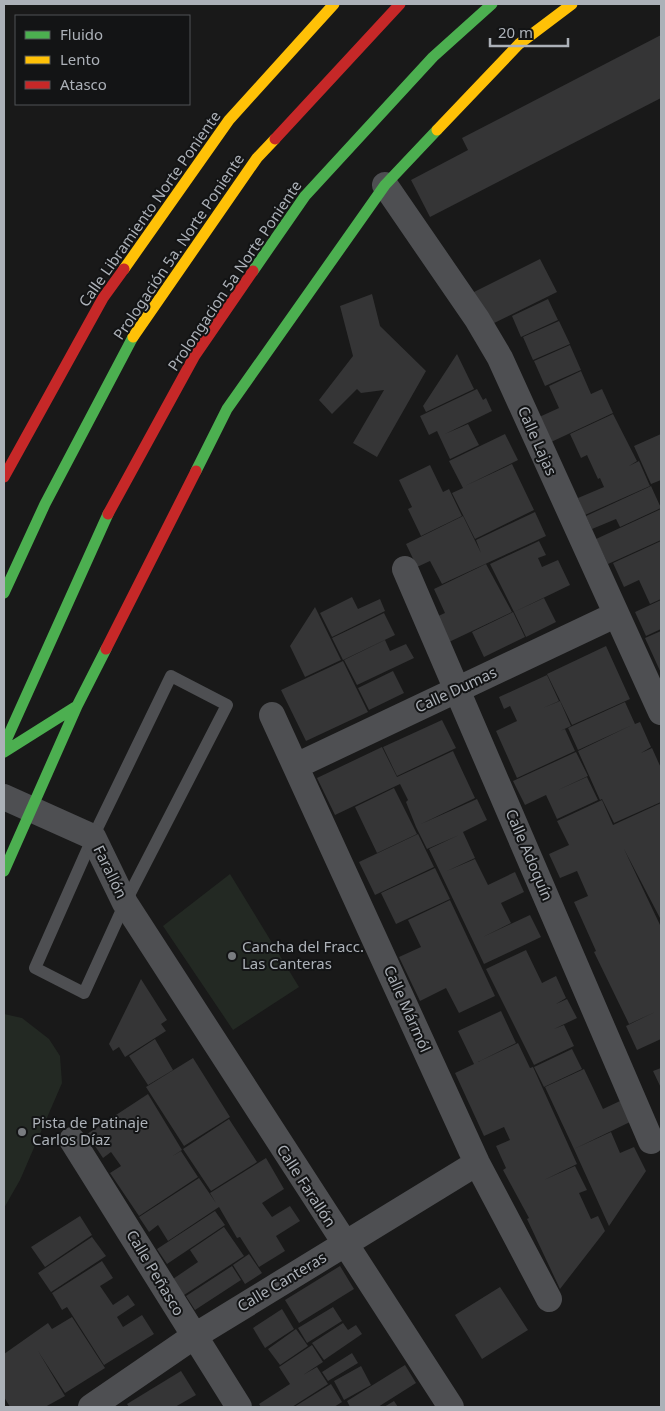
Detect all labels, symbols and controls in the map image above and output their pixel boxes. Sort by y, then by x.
legend [15,15,190,105]
scale bar [490,15,568,47]
text: 20 m [498,22,533,42]
text: Fluido [60,24,103,44]
text: Lento [60,49,100,69]
text: Atasco [60,74,107,94]
street label: Calle Libramiento Norte Poniente [74,107,225,310]
street label: Prologación 5a. Norte Poniente [108,150,248,343]
street label: Prolongacion 5a Norte Poniente [163,176,305,374]
street label: Calle Lajas [514,403,562,478]
street label: Calle Dumas [412,661,500,717]
street label: Calle Adoquín [502,806,558,903]
street label: Farallón [90,842,132,901]
place label: Cancha del Fracc. Las Canteras [242,936,364,973]
marker: Cancha del Fracc. Las Canteras [226,950,238,962]
street label: Calle Mármól [380,962,436,1055]
place label: Pista de Patinaje Carlos Díaz [32,1112,148,1149]
marker: Pista de Patinaje Carlos Díaz [16,1126,28,1138]
street label: Calle Farallón [273,1140,341,1231]
street label: Calle Peñasco [122,1226,189,1319]
street label: Calle Canteras [233,1247,330,1316]

